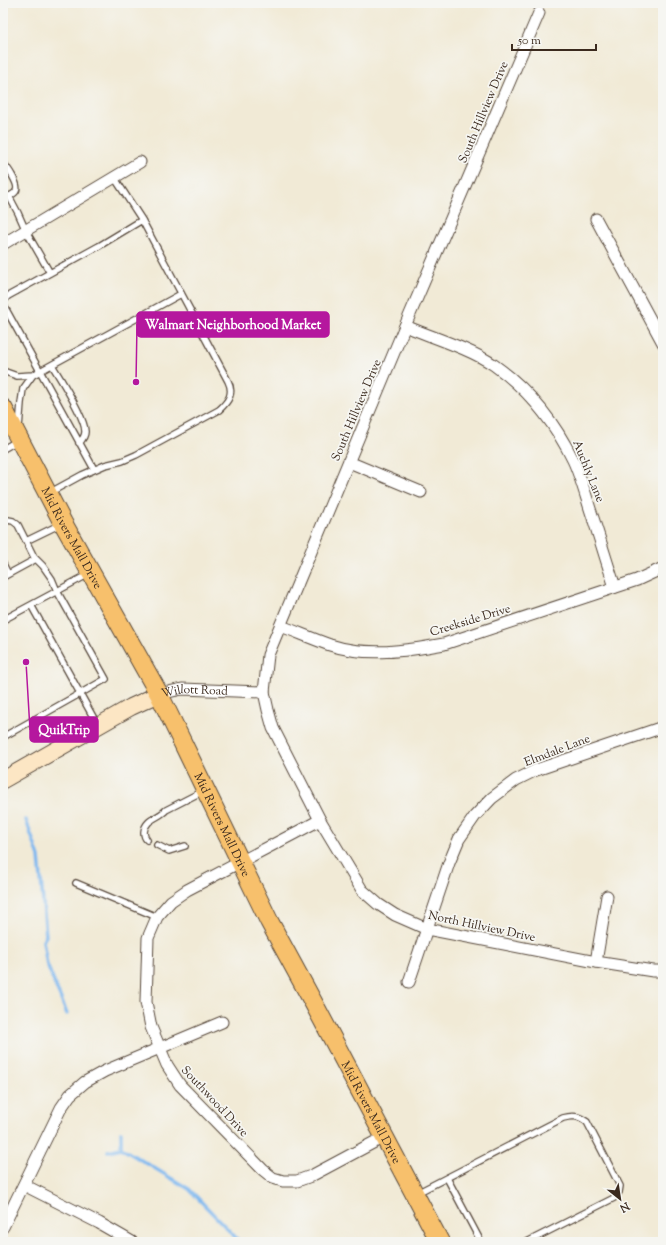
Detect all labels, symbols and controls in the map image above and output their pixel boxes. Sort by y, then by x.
scale bar [512,26,596,52]
text: 50 m [517,32,541,50]
street label: South Hillview Drive [454,58,514,166]
callout: Walmart Neighborhood Market [137,312,329,337]
text: Walmart Neighborhood Market [145,317,322,335]
street label: South Hillview Drive [327,356,387,464]
street label: Auchly Lane [567,438,609,506]
street label: Mid Rivers Mall Drive [36,484,106,593]
street label: Creekside Drive [428,600,513,642]
street label: Willott Road [160,681,228,703]
callout: QuikTrip [30,717,98,742]
text: QuikTrip [38,722,90,740]
street label: Elmdale Lane [522,730,593,772]
street label: Mid Rivers Mall Drive [188,770,255,881]
street label: North Hillview Drive [427,907,537,947]
street label: Mid Rivers Mall Drive [336,1058,405,1168]
street label: Southwood Drive [176,1062,252,1142]
north arrow [600,1179,640,1219]
text: N [617,1197,633,1216]

